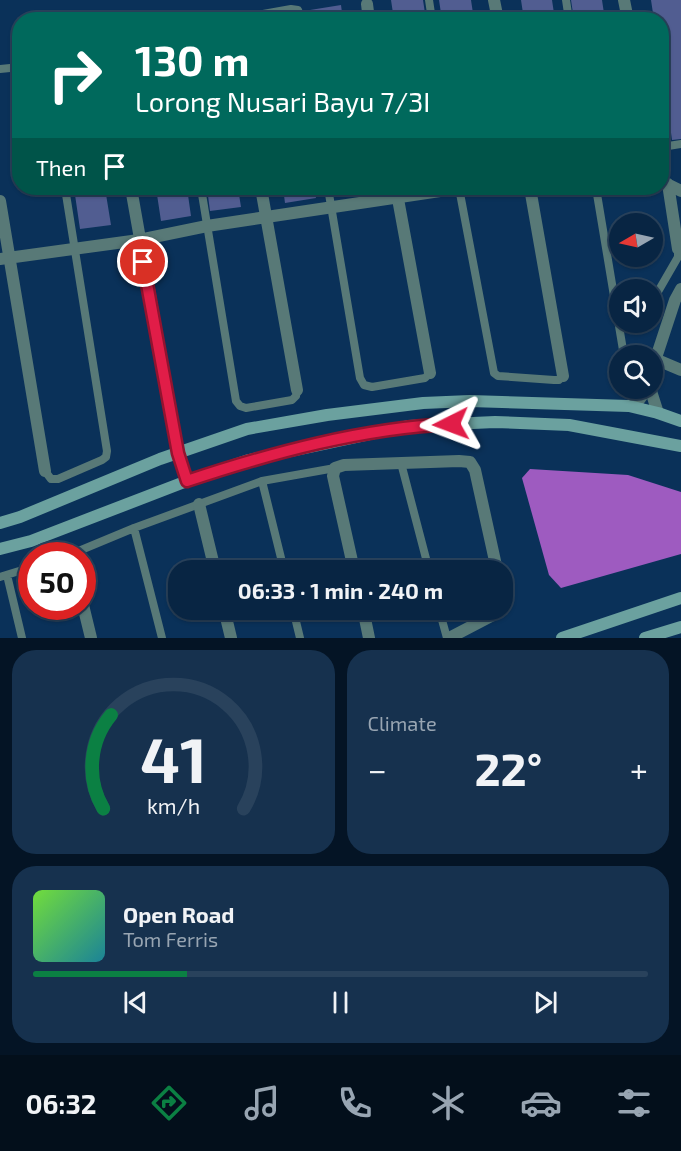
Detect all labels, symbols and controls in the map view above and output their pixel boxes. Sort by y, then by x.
text: 130 m [135,34,250,84]
icon: right [36,36,114,114]
text: Lorong Nusari Bayu 7/3I [135,85,430,117]
icon: arrive [98,150,131,183]
text: Then [36,154,86,180]
north arrow [609,213,663,267]
map controls [609,213,663,399]
pin [117,236,168,287]
icon: arrive [126,245,159,278]
button: sound [609,279,663,333]
button: search [609,345,663,399]
position arrow [419,392,483,456]
speed limit sign: 50 [18,542,96,620]
text: 06:33 · 1 min · 240 m [238,577,443,603]
text: Climate [368,711,437,735]
text: 41 [140,721,207,796]
text: 22° [474,741,542,795]
text: − [368,749,387,789]
text: + [630,749,648,789]
text: km/h [147,793,200,818]
text: Open Road [123,901,235,927]
text: Tom Ferris [123,927,218,951]
icon: previous [119,986,152,1019]
icon: pause [324,986,357,1019]
icon: next [529,986,562,1019]
icon: directions [148,1082,190,1124]
icon: music [241,1082,283,1124]
icon: phone [334,1082,376,1124]
icon: climate [427,1082,469,1124]
icon: car [520,1082,562,1124]
icon: filters [613,1082,655,1124]
text: 06:32 [26,1087,96,1119]

